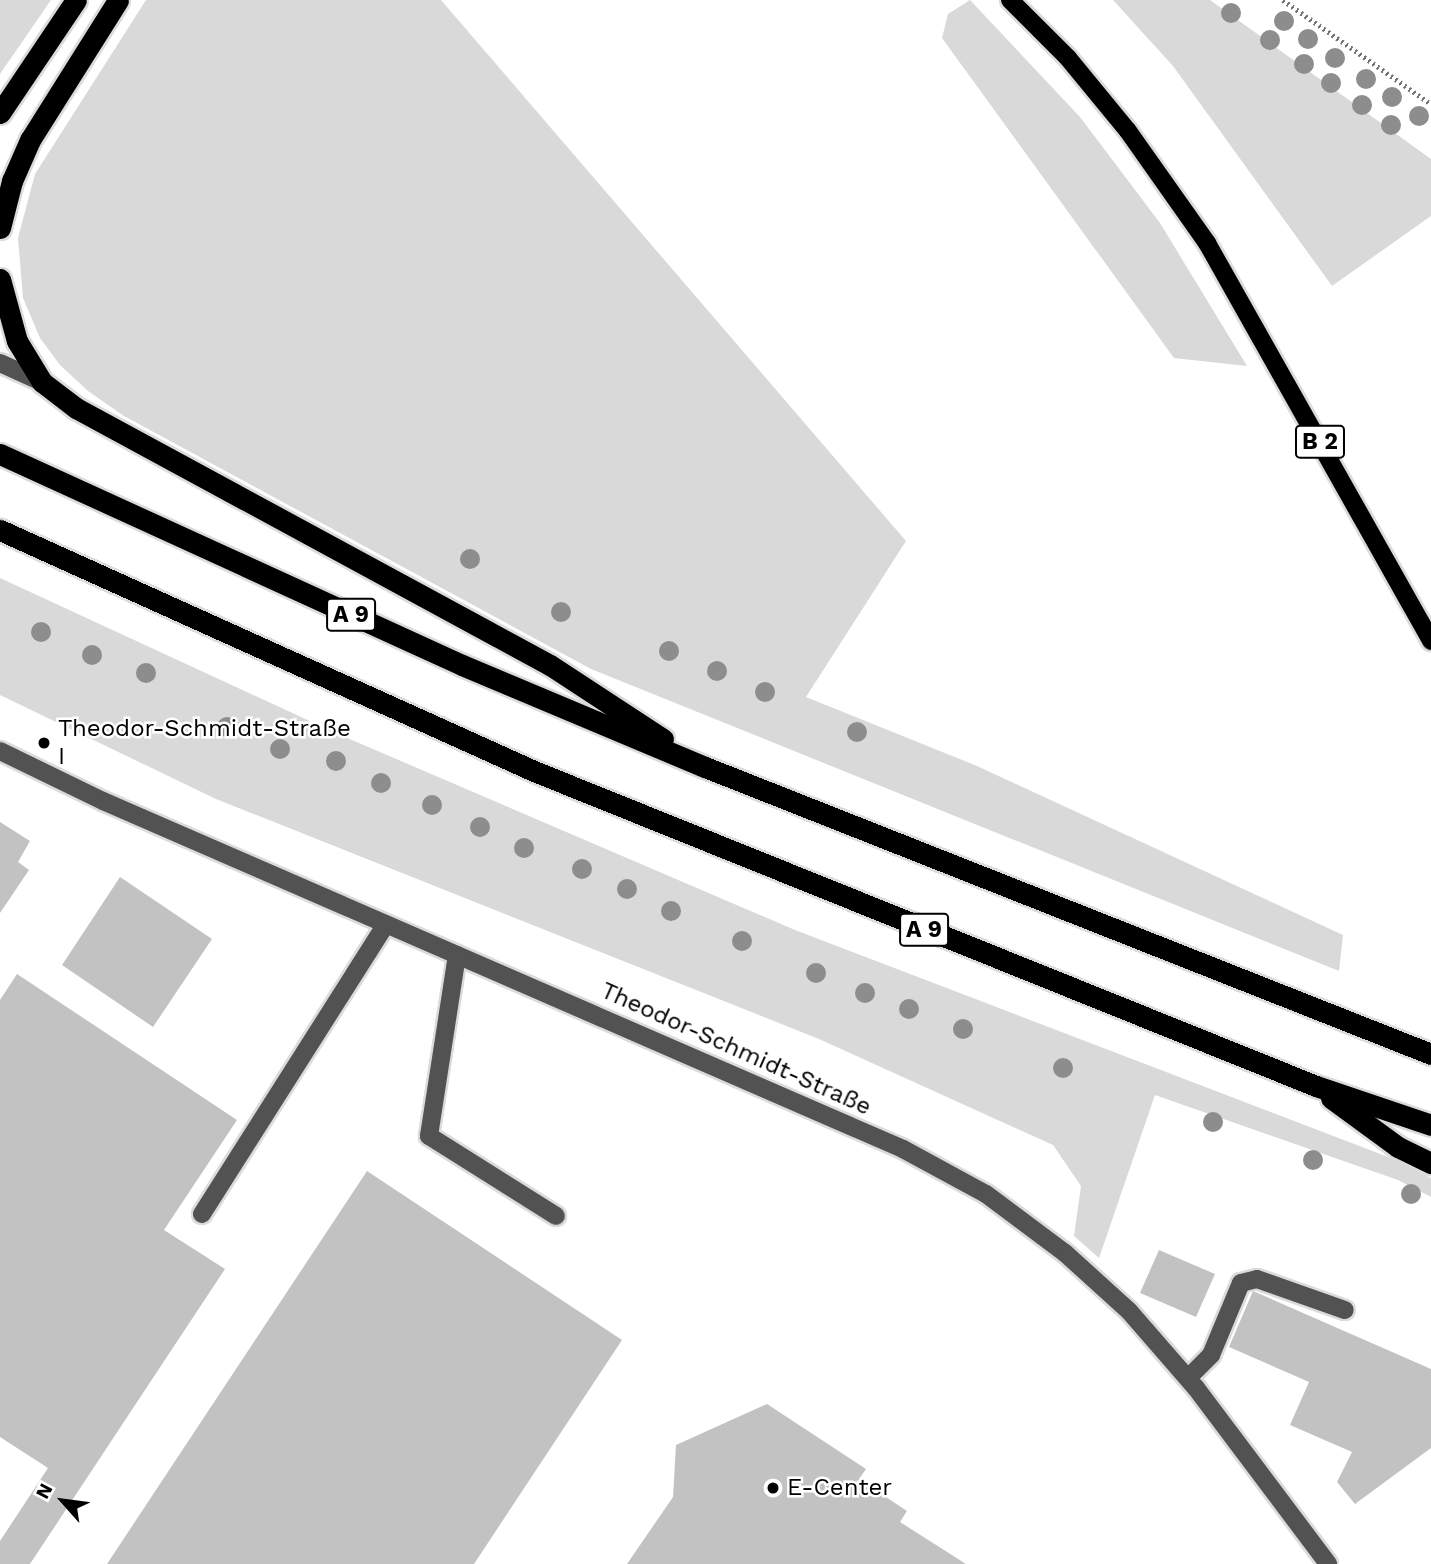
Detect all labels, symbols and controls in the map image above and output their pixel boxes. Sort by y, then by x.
road number: B 2 [1294,422,1346,462]
road number: A 9 [325,596,377,635]
place label: Theodor-Schmidt-Straße I [58,715,351,771]
marker: Theodor-Schmidt-Straße I [36,735,52,751]
road number: A 9 [898,911,950,950]
street label: Theodor-Schmidt-Straße [596,976,876,1122]
north arrow [28,1466,98,1536]
place label: E-Center [787,1474,892,1502]
text: N [31,1479,57,1503]
marker: E-Center [765,1480,781,1496]

